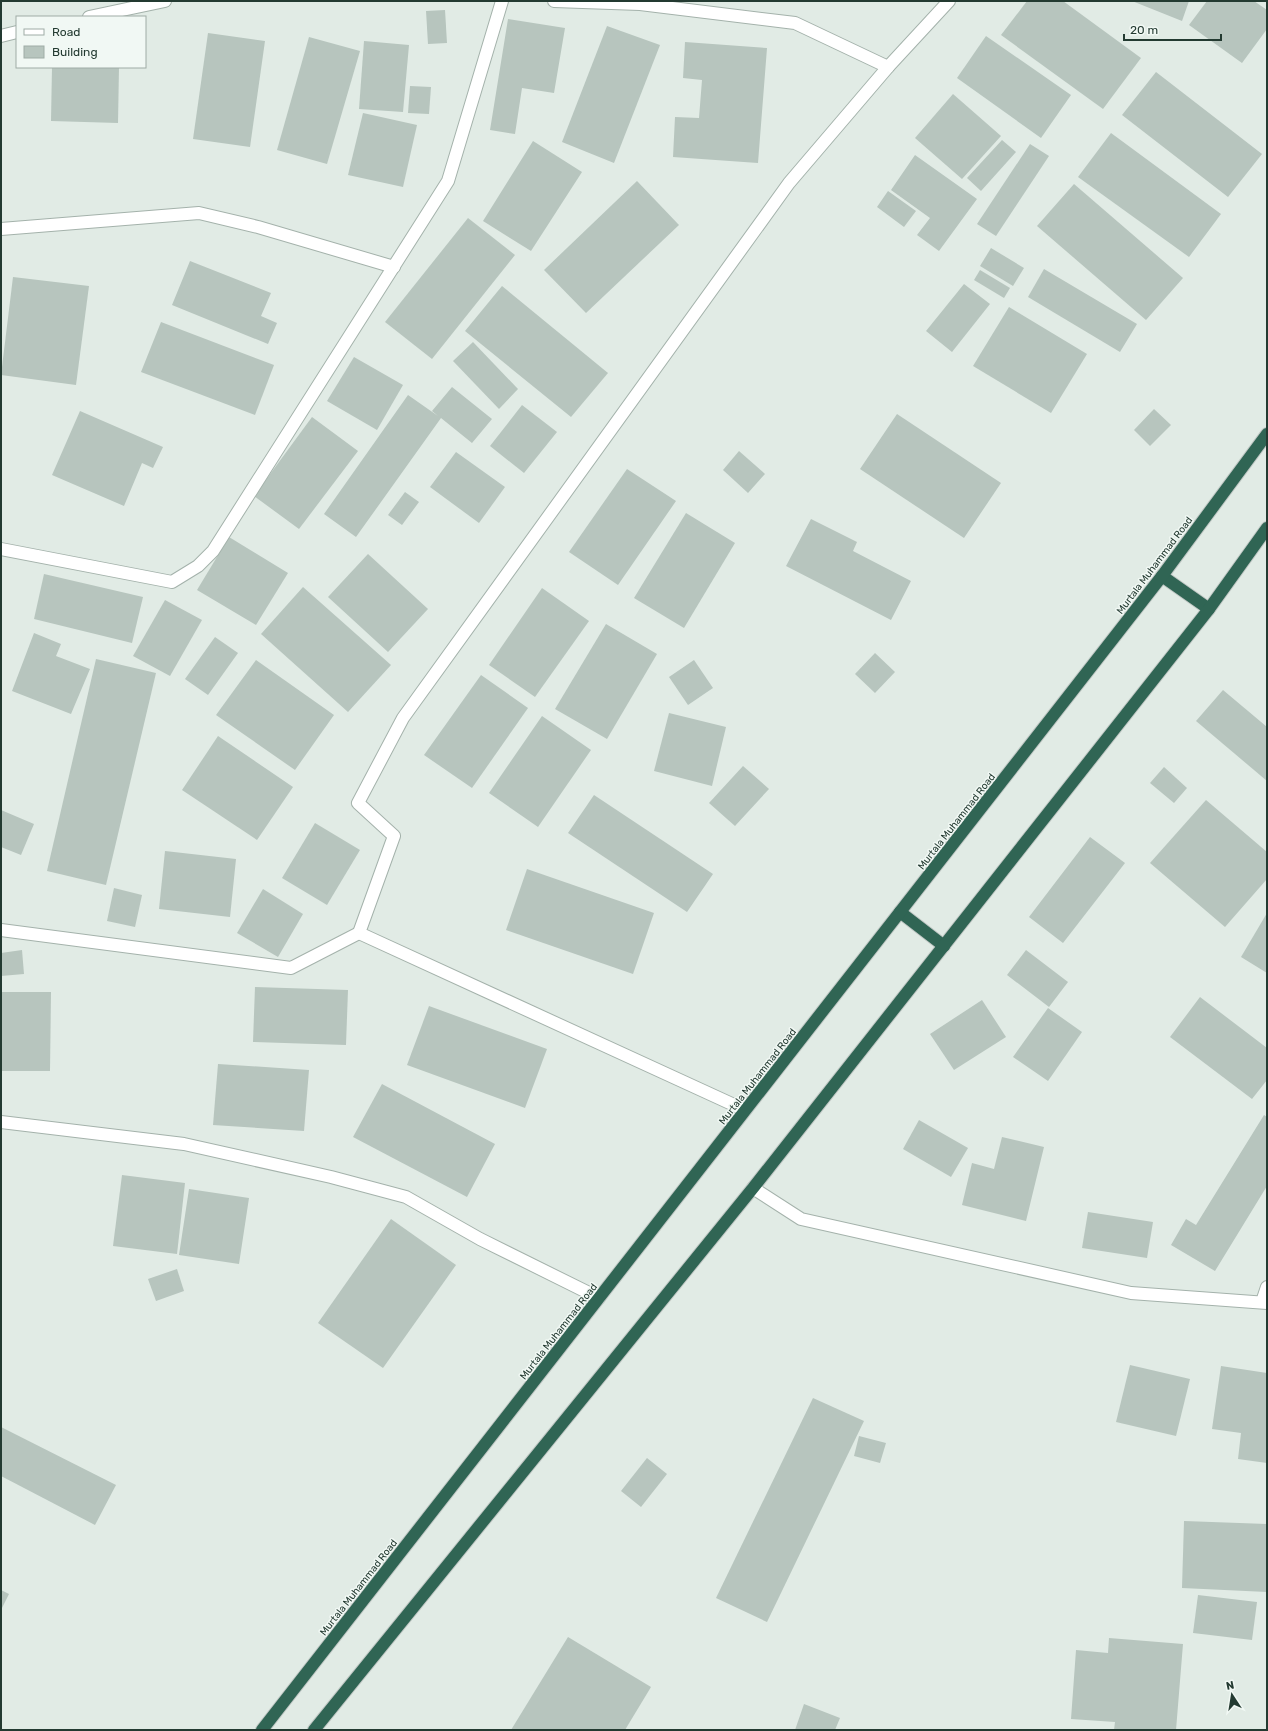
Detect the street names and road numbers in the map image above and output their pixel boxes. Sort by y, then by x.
street label: Murtala Muhammad Road [1114,515,1195,617]
street label: Murtala Muhammad Road [916,771,998,872]
street label: Murtala Muhammad Road [717,1026,799,1127]
street label: Murtala Muhammad Road [518,1281,600,1382]
street label: Murtala Muhammad Road [318,1537,400,1638]

